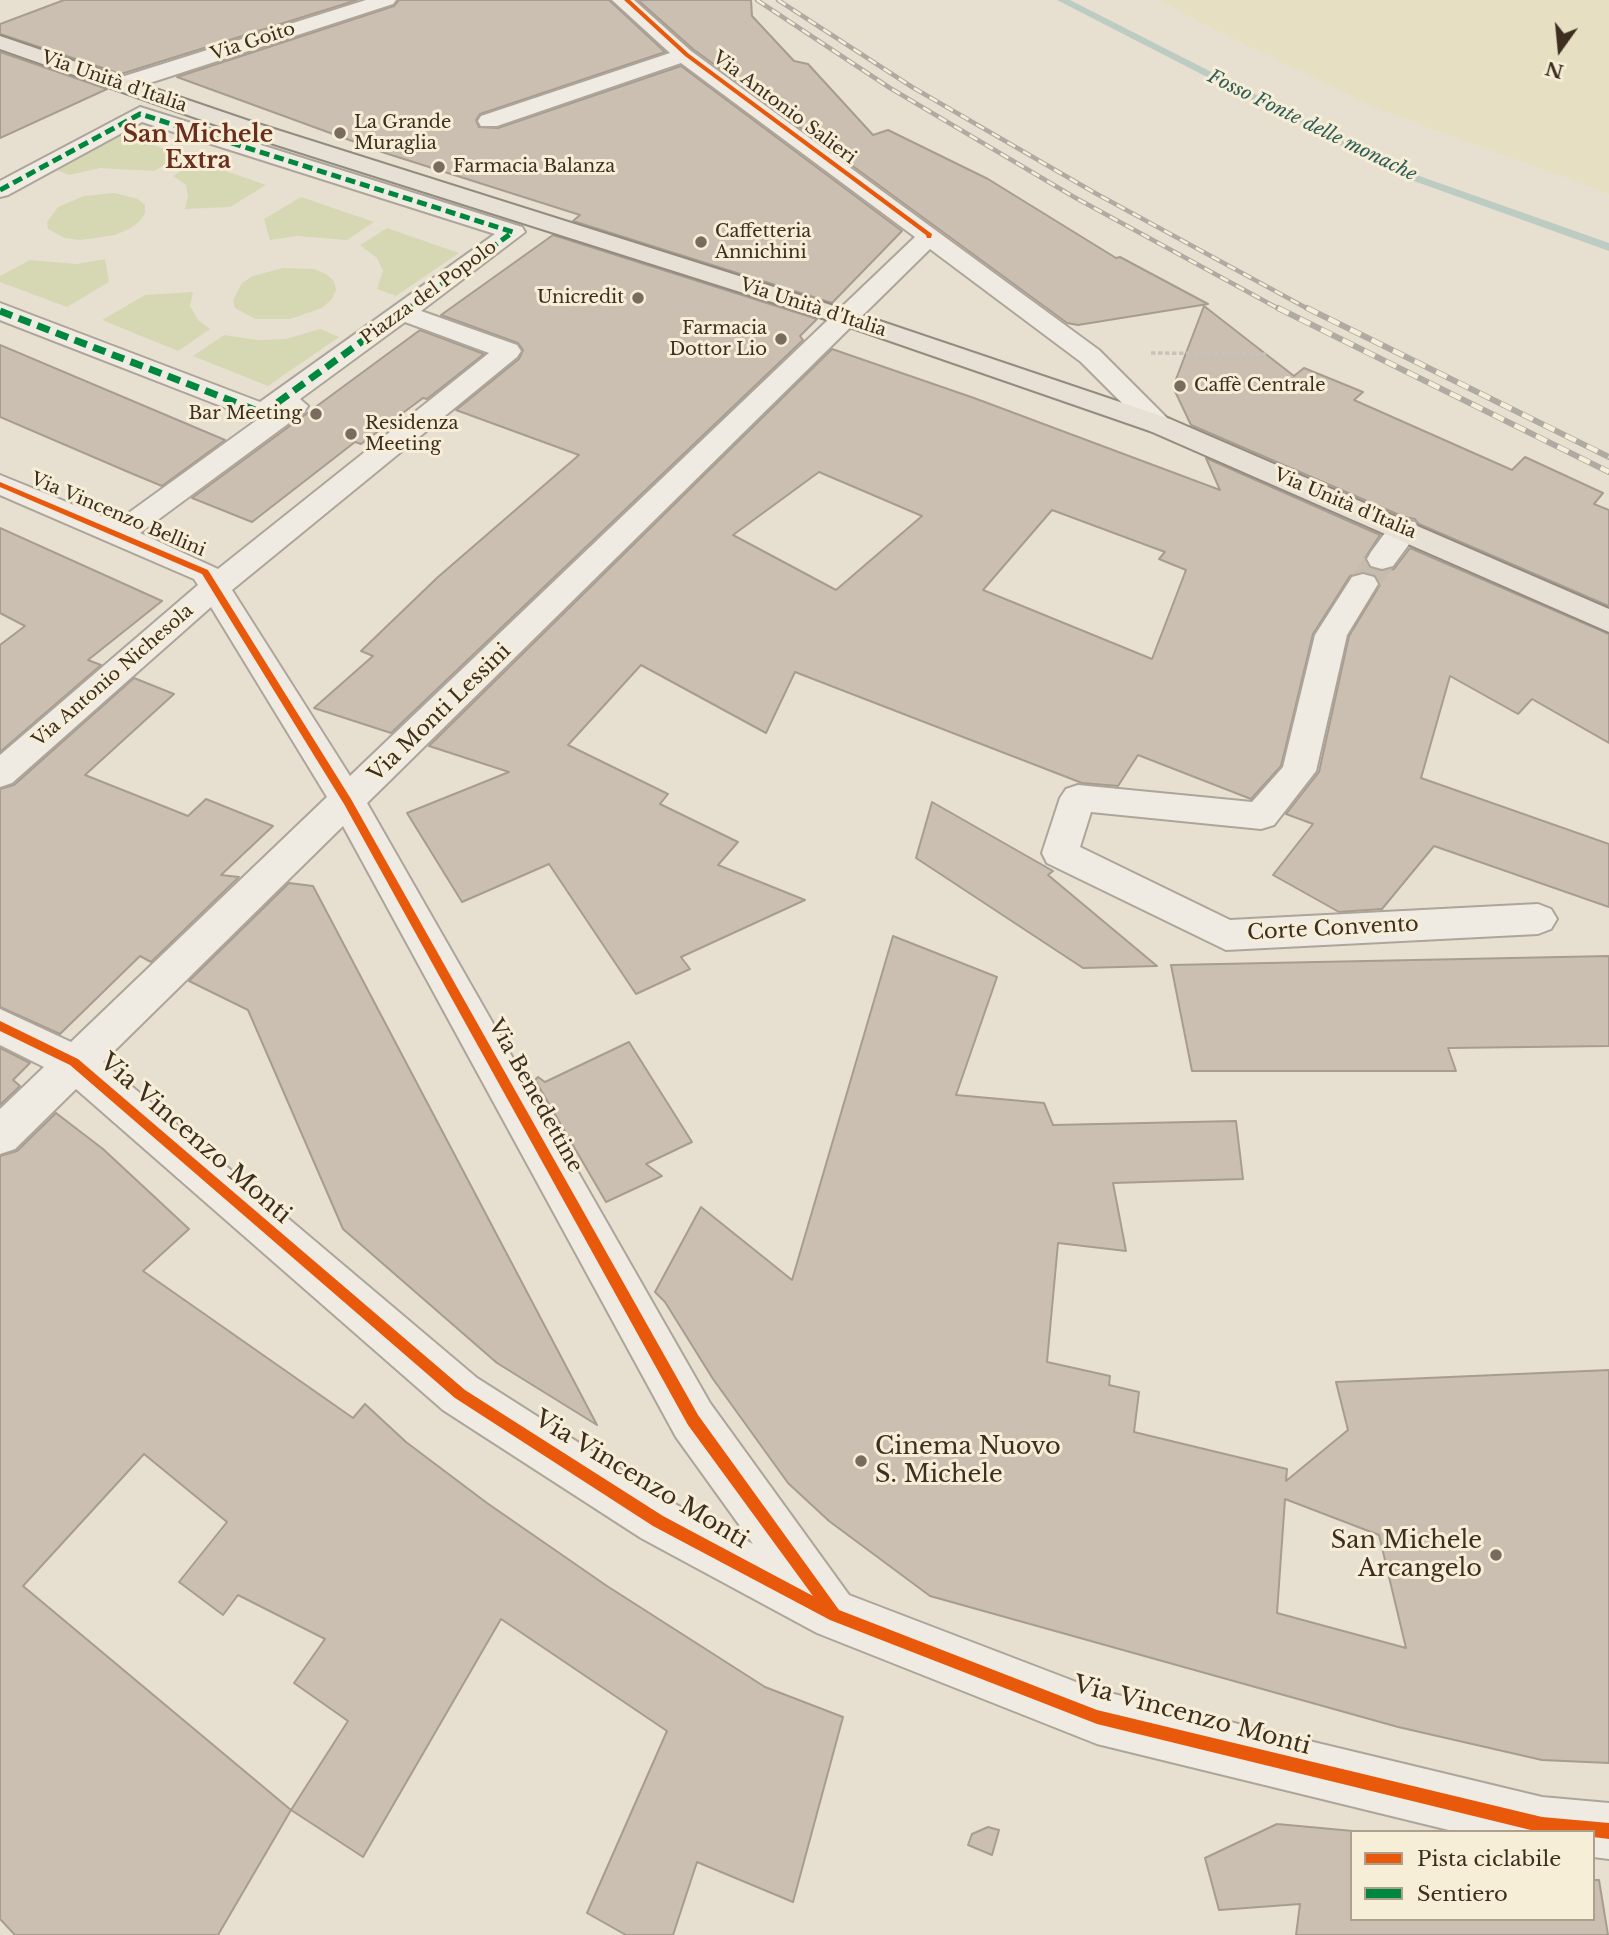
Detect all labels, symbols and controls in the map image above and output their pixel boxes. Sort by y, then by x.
north arrow [1525,14,1595,84]
street label: Via Goito [208,18,298,66]
street label: Via Unità d'Italia [38,47,190,117]
street label: Via Antonio Salieri [708,47,860,169]
text: N [1543,56,1566,83]
water label: Fosso Fonte delle monache [1204,65,1420,187]
place label: La Grande Muraglia [354,112,451,154]
district label: San Michele Extra [123,122,273,176]
marker: La Grande Muraglia [332,125,348,141]
place label: Farmacia Balanza [453,156,615,178]
marker: Farmacia Balanza [431,159,447,175]
place label: Caffetteria Annichini [715,221,811,264]
marker: Caffetteria Annichini [693,234,709,250]
street label: Piazza del Popolo [357,237,501,349]
street label: Via Unità d'Italia [737,274,889,342]
place label: Unicredit [537,287,624,309]
marker: Unicredit [630,290,646,306]
place label: Farmacia Dottor Lio [669,318,767,360]
marker: Farmacia Dottor Lio [773,331,789,347]
place label: Caffè Centrale [1194,375,1325,397]
marker: Caffè Centrale [1172,378,1188,394]
place label: Bar Meeting [189,403,302,425]
marker: Bar Meeting [308,406,324,422]
place label: Residenza Meeting [365,413,459,456]
marker: Residenza Meeting [343,426,359,442]
street label: Via Unità d'Italia [1271,464,1419,544]
street label: Via Vincenzo Bellini [27,468,209,562]
street label: Via Antonio Nichesola [28,600,198,752]
street label: Via Monti Lessini [364,639,516,787]
street label: Corte Convento [1247,912,1419,946]
street label: Via Benedettine [482,1015,588,1177]
street label: Via Vincenzo Monti [93,1048,297,1230]
street label: Via Vincenzo Monti [529,1405,753,1555]
place label: Cinema Nuovo S. Michele [875,1433,1061,1489]
marker: Cinema Nuovo S. Michele [853,1453,869,1469]
place label: San Michele Arcangelo [1331,1527,1482,1583]
marker: San Michele Arcangelo [1488,1547,1504,1563]
street label: Via Vincenzo Monti [1070,1670,1314,1762]
legend [1350,1830,1595,1921]
text: Pista ciclabile [1417,1846,1561,1872]
text: Sentiero [1417,1881,1508,1907]

